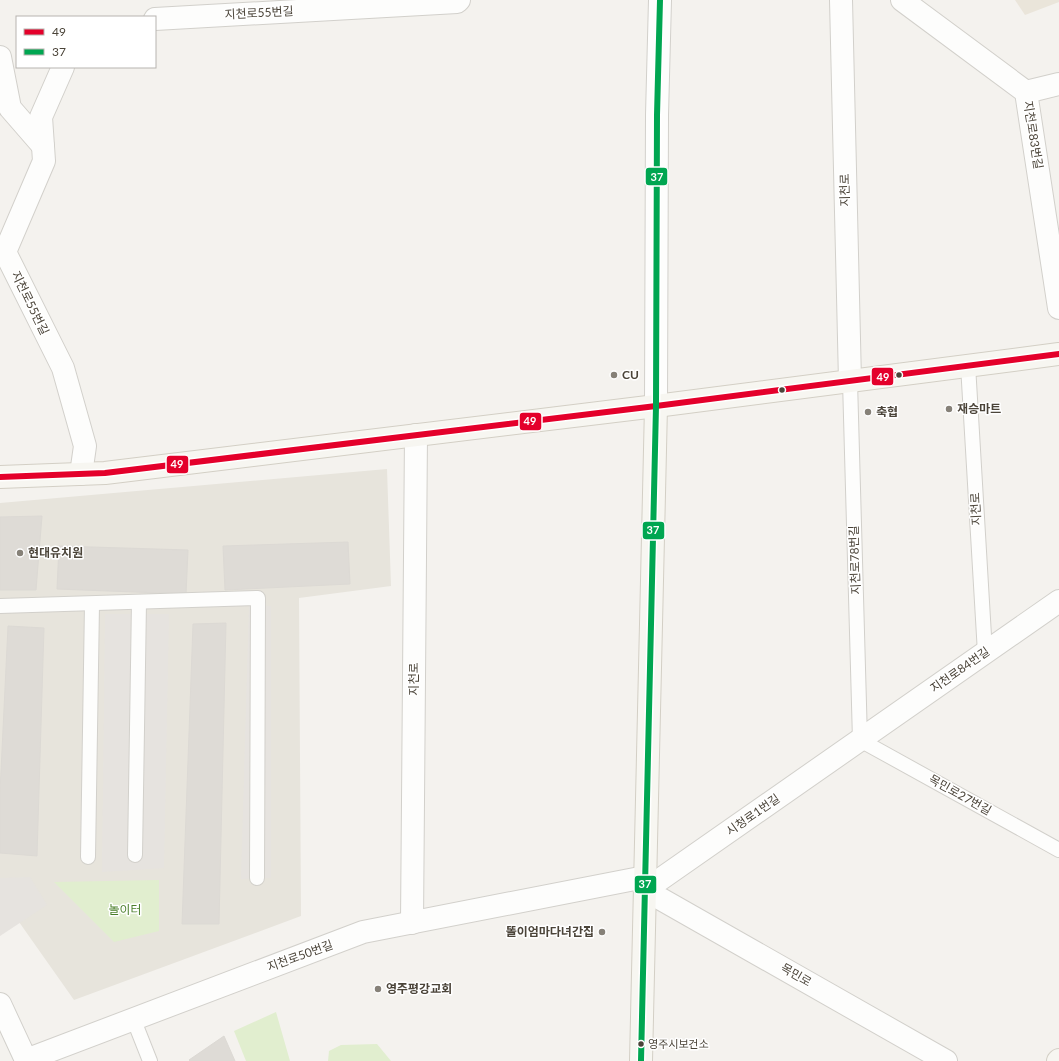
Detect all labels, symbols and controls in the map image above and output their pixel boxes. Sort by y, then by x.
street label: 지천로55번길 [224,3,294,22]
legend [16,16,156,68]
text: 49 [52,24,66,39]
text: 37 [52,44,66,59]
street label: 지천로83번길 [1021,100,1046,170]
line badge: 37 [645,167,668,186]
text: 37 [651,170,663,183]
street label: 지천로 [837,173,852,207]
street label: 지천로55번길 [9,268,52,337]
place label: CU [622,367,639,382]
line badge: 49 [871,367,894,386]
marker: CU [609,370,619,380]
text: 49 [877,370,889,383]
unlabelled marker [894,370,904,380]
unlabelled marker [777,385,787,395]
place label: 재승마트 [957,401,1001,416]
place label: 축협 [876,404,898,419]
marker: 재승마트 [944,404,954,414]
marker: 축협 [863,407,873,417]
line badge: 49 [519,412,542,431]
text: 49 [524,414,536,427]
line badge: 49 [166,455,189,474]
text: 49 [171,457,183,470]
street label: 지천로 [967,492,984,526]
line badge: 37 [642,521,665,540]
text: 37 [647,523,659,536]
street label: 지천로78번길 [846,525,863,595]
place label: 현대유치원 [28,545,83,560]
marker: 현대유치원 [15,548,25,558]
street label: 지천로84번길 [927,644,992,696]
street label: 지천로 [406,662,421,696]
street label: 목민로27번길 [926,771,994,818]
street label: 시청로1번길 [723,791,782,839]
line badge: 37 [634,875,657,894]
text: 37 [639,877,651,890]
park label: 놀이터 [108,902,142,917]
place label: 똘이엄마다녀간집 [506,924,594,939]
marker: 똘이엄마다녀간집 [597,927,607,937]
street label: 지천로50번길 [265,937,335,974]
street label: 목민로 [778,960,814,989]
place label: 영주평강교회 [386,981,452,996]
marker: 영주평강교회 [373,984,383,994]
place label: 영주시보건소 [648,1037,709,1050]
marker: 영주시보건소 [636,1039,646,1049]

